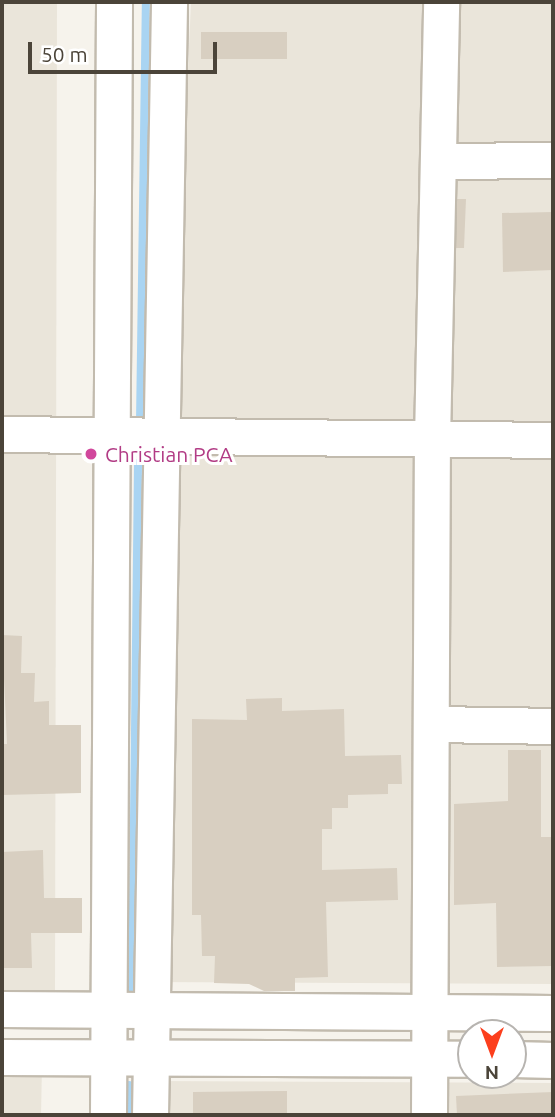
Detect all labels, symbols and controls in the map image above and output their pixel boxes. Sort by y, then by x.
scale bar [32,28,220,72]
text: 50 m [41,42,88,66]
place label: Christian PCA [105,441,233,467]
marker: Christian PCA [83,446,99,462]
north arrow [457,1019,527,1089]
text: N [485,1062,499,1084]

